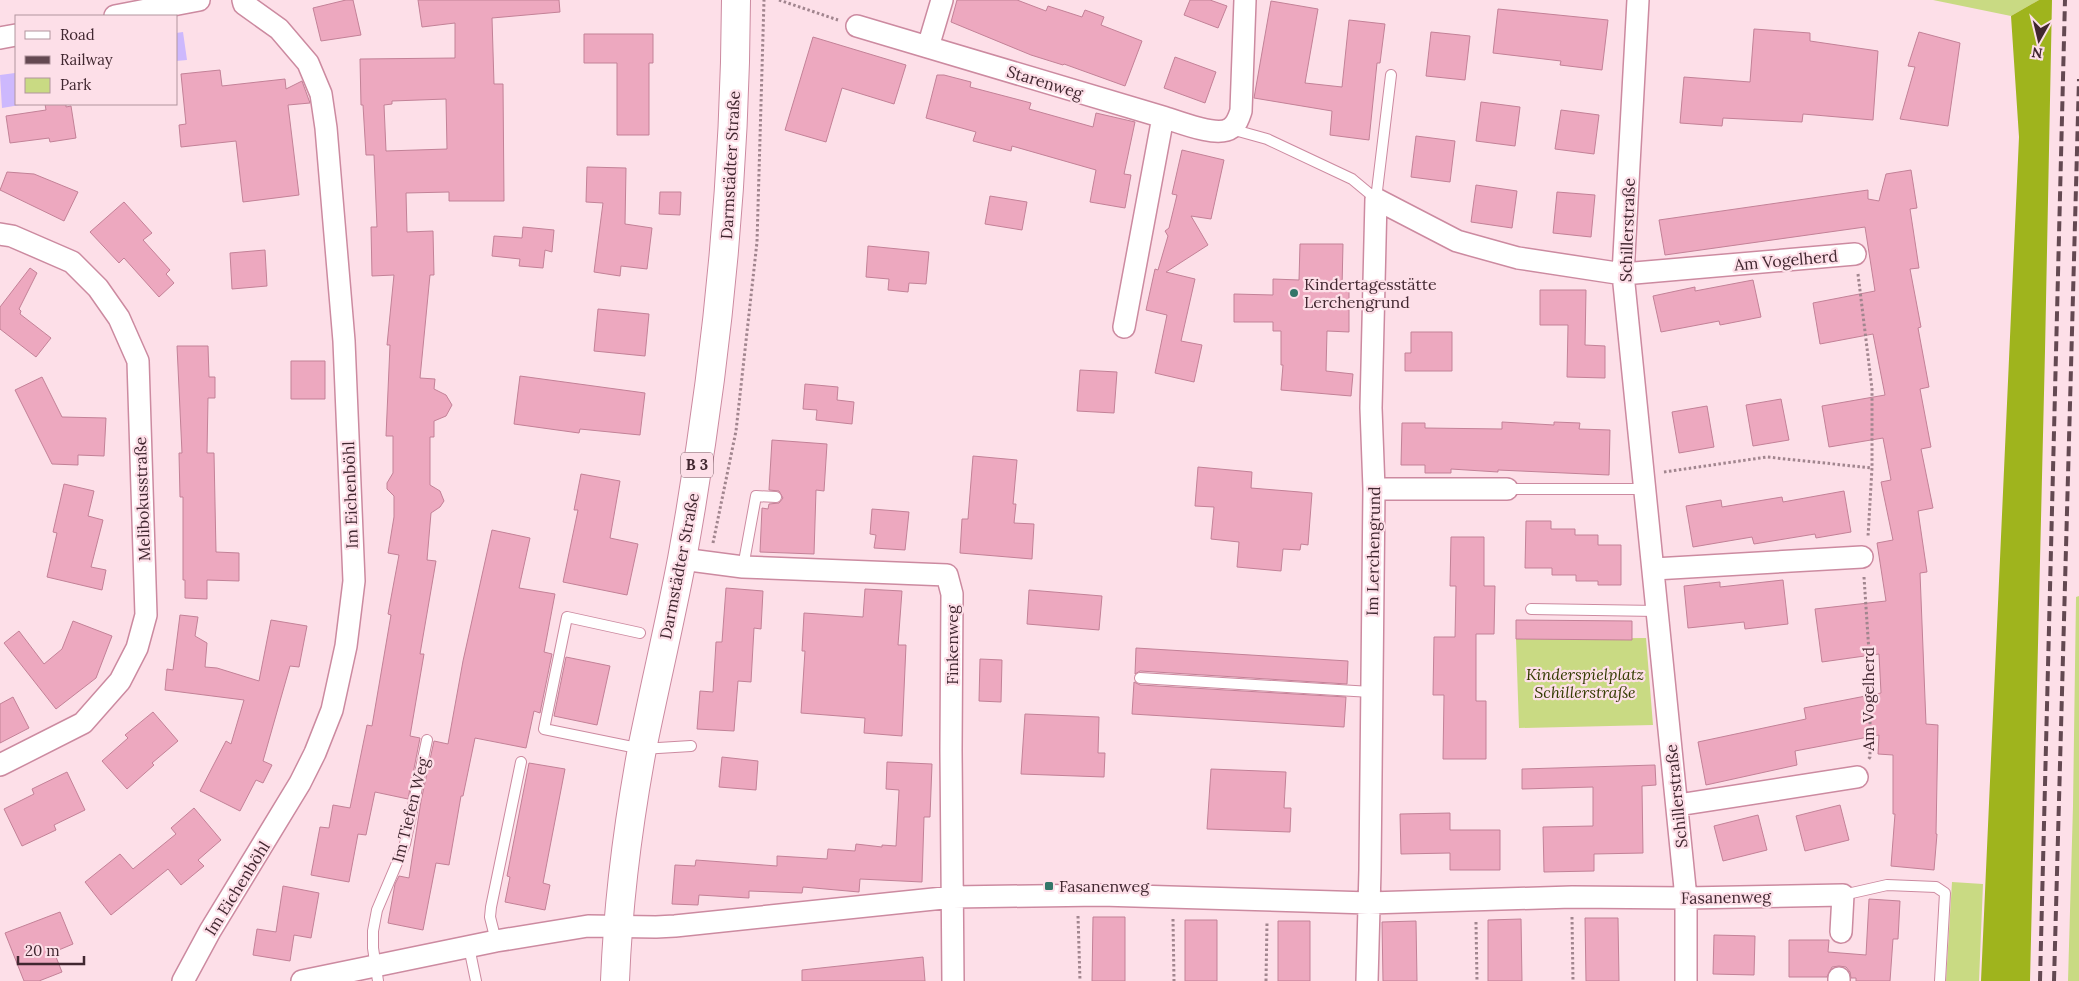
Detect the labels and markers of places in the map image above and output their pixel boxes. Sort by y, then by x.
place label: Kindertagesstätte Lerchengrund [1304,274,1437,312]
marker: Kindertagesstätte Lerchengrund [1288,287,1300,299]
place label: Fasanenweg [1059,876,1150,896]
marker: Fasanenweg [1043,880,1055,892]

